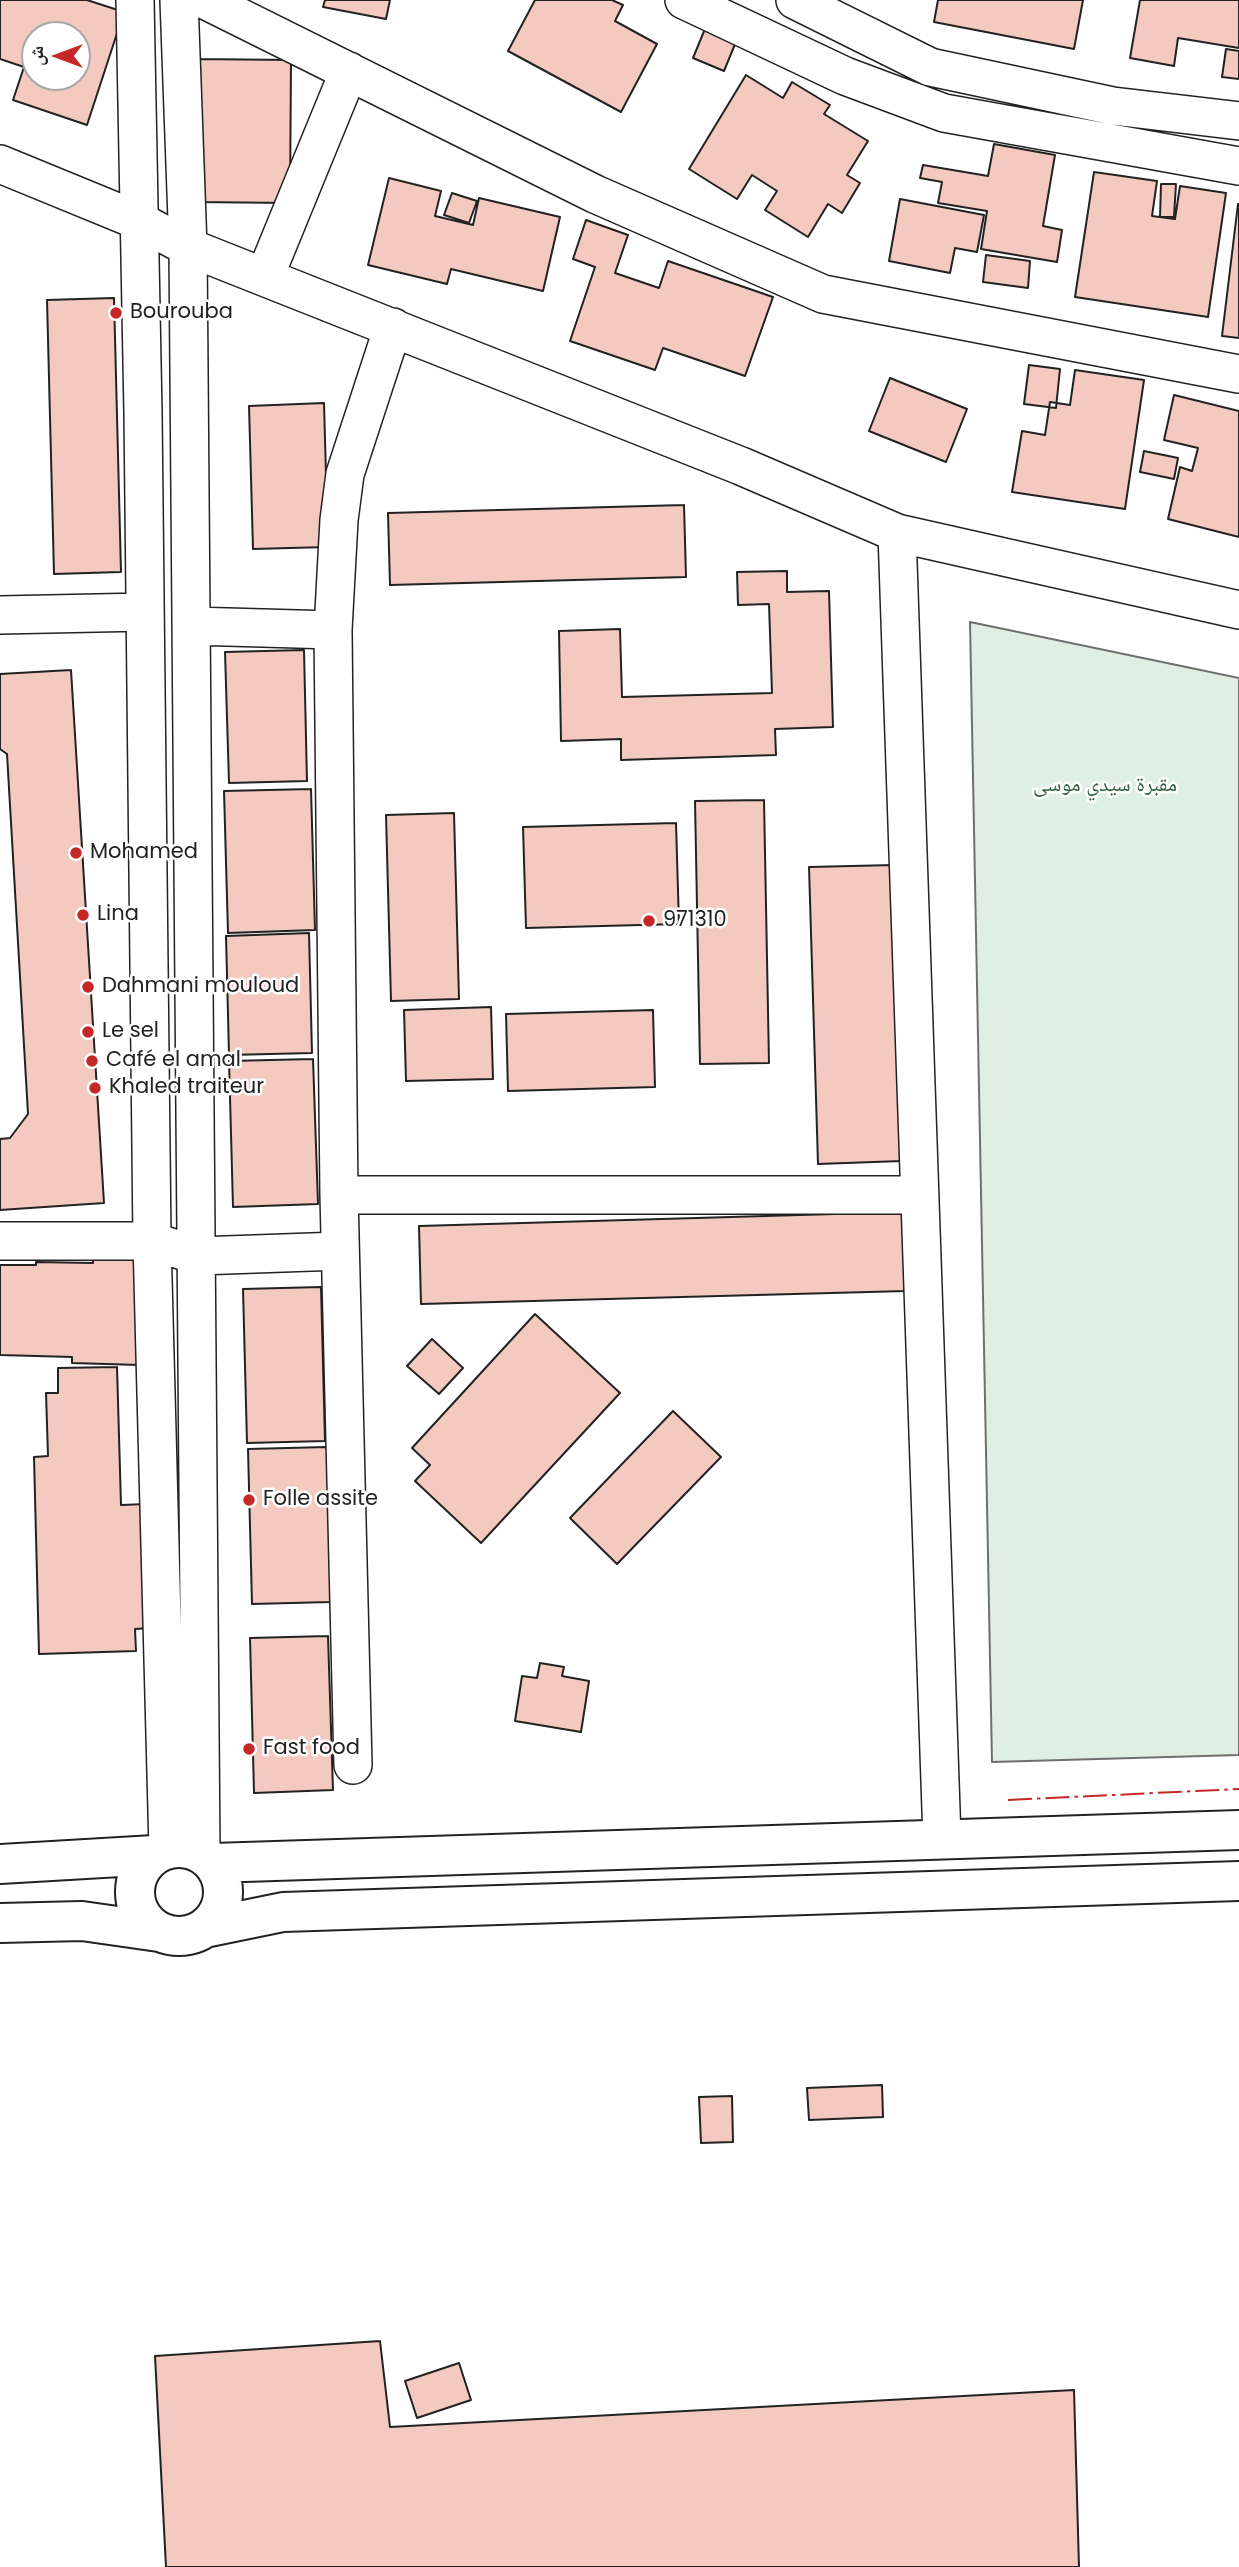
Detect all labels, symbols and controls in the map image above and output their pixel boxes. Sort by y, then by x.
north arrow [21,21,91,91]
text: ش [23,46,50,66]
place label: Bourouba [130,300,233,326]
marker: Bourouba [108,305,124,321]
park label: مقبرة سيدي موسى [1033,773,1177,799]
place label: Mohamed [90,840,198,866]
marker: Mohamed [68,845,84,861]
place label: Lina [97,902,139,928]
marker: Lina [75,907,91,923]
place label: 971310 [663,908,727,934]
marker: 971310 [641,913,657,929]
place label: Dahmani mouloud [102,974,299,1000]
marker: Dahmani mouloud [80,979,96,995]
place label: Le sel [102,1019,159,1045]
marker: Le sel [80,1024,96,1040]
place label: Café el amal [106,1048,241,1074]
marker: Café el amal [84,1053,100,1069]
place label: Khaled traiteur [109,1075,264,1101]
marker: Khaled traiteur [87,1080,103,1096]
place label: Folle assite [263,1487,378,1513]
marker: Folle assite [241,1492,257,1508]
place label: Fast food [263,1736,360,1762]
marker: Fast food [241,1741,257,1757]

